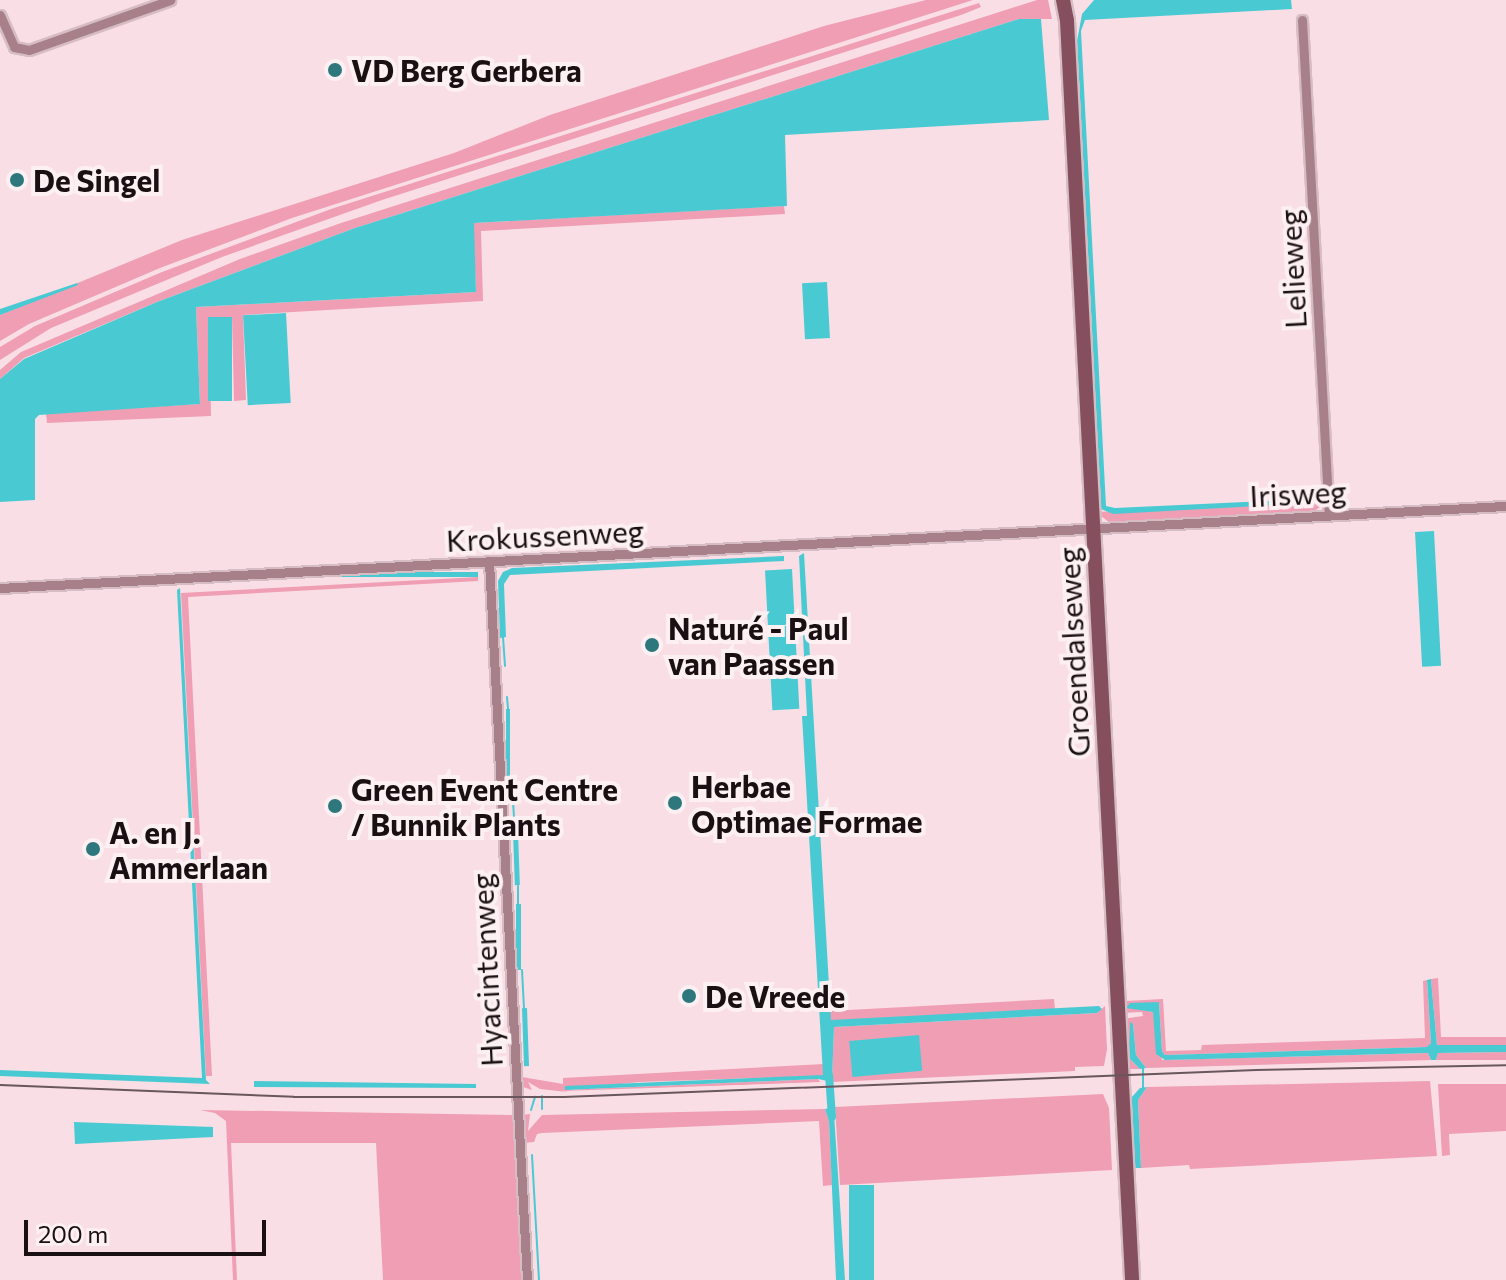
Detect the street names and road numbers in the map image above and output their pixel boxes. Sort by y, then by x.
street label: Lelieweg [1271,208,1313,330]
street label: Irisweg [1249,472,1347,514]
street label: Krokussenweg [445,512,645,558]
street label: Groendalseweg [1050,546,1096,758]
street label: Hyacintenweg [463,872,509,1068]

